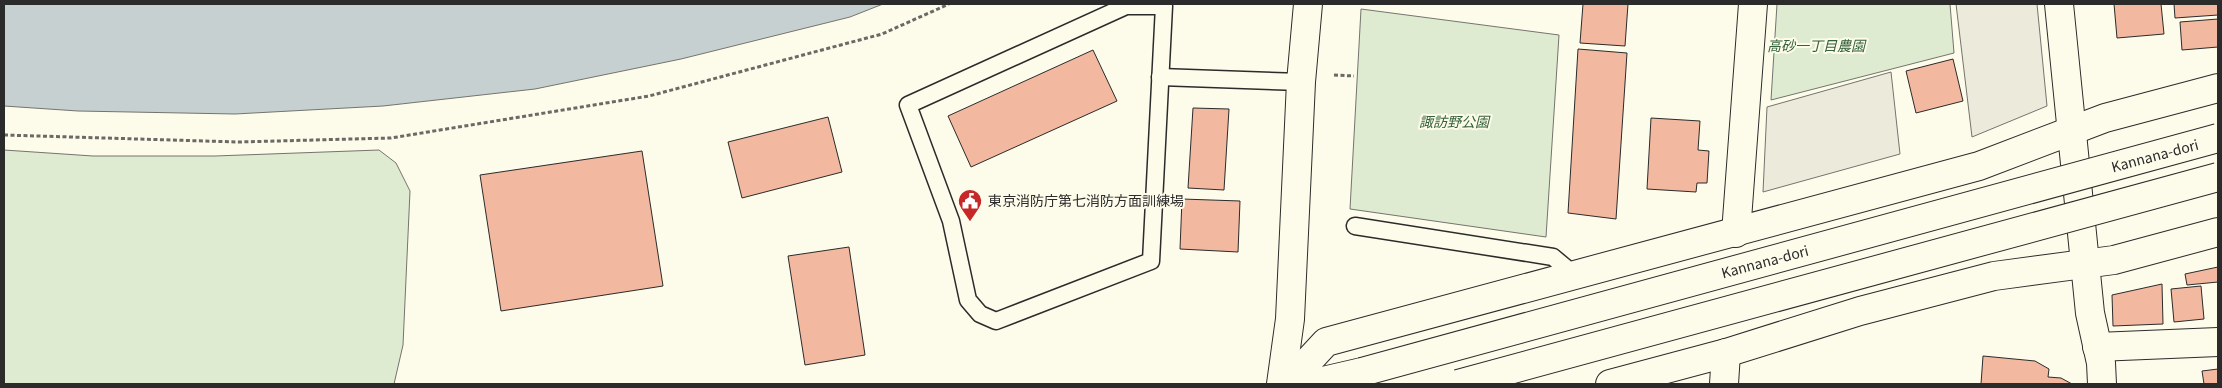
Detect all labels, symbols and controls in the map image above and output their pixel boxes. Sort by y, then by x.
park label: 高砂一丁目農園 [1767,35,1867,55]
park label: 諏訪野公園 [1419,111,1491,131]
street label: Kannana-dori [2109,134,2201,176]
public building icon: 東京消防庁第七消防方面訓練場 [957,188,983,222]
place label: 東京消防庁第七消防方面訓練場 [988,190,1184,210]
street label: Kannana-dori [1719,240,1811,282]

